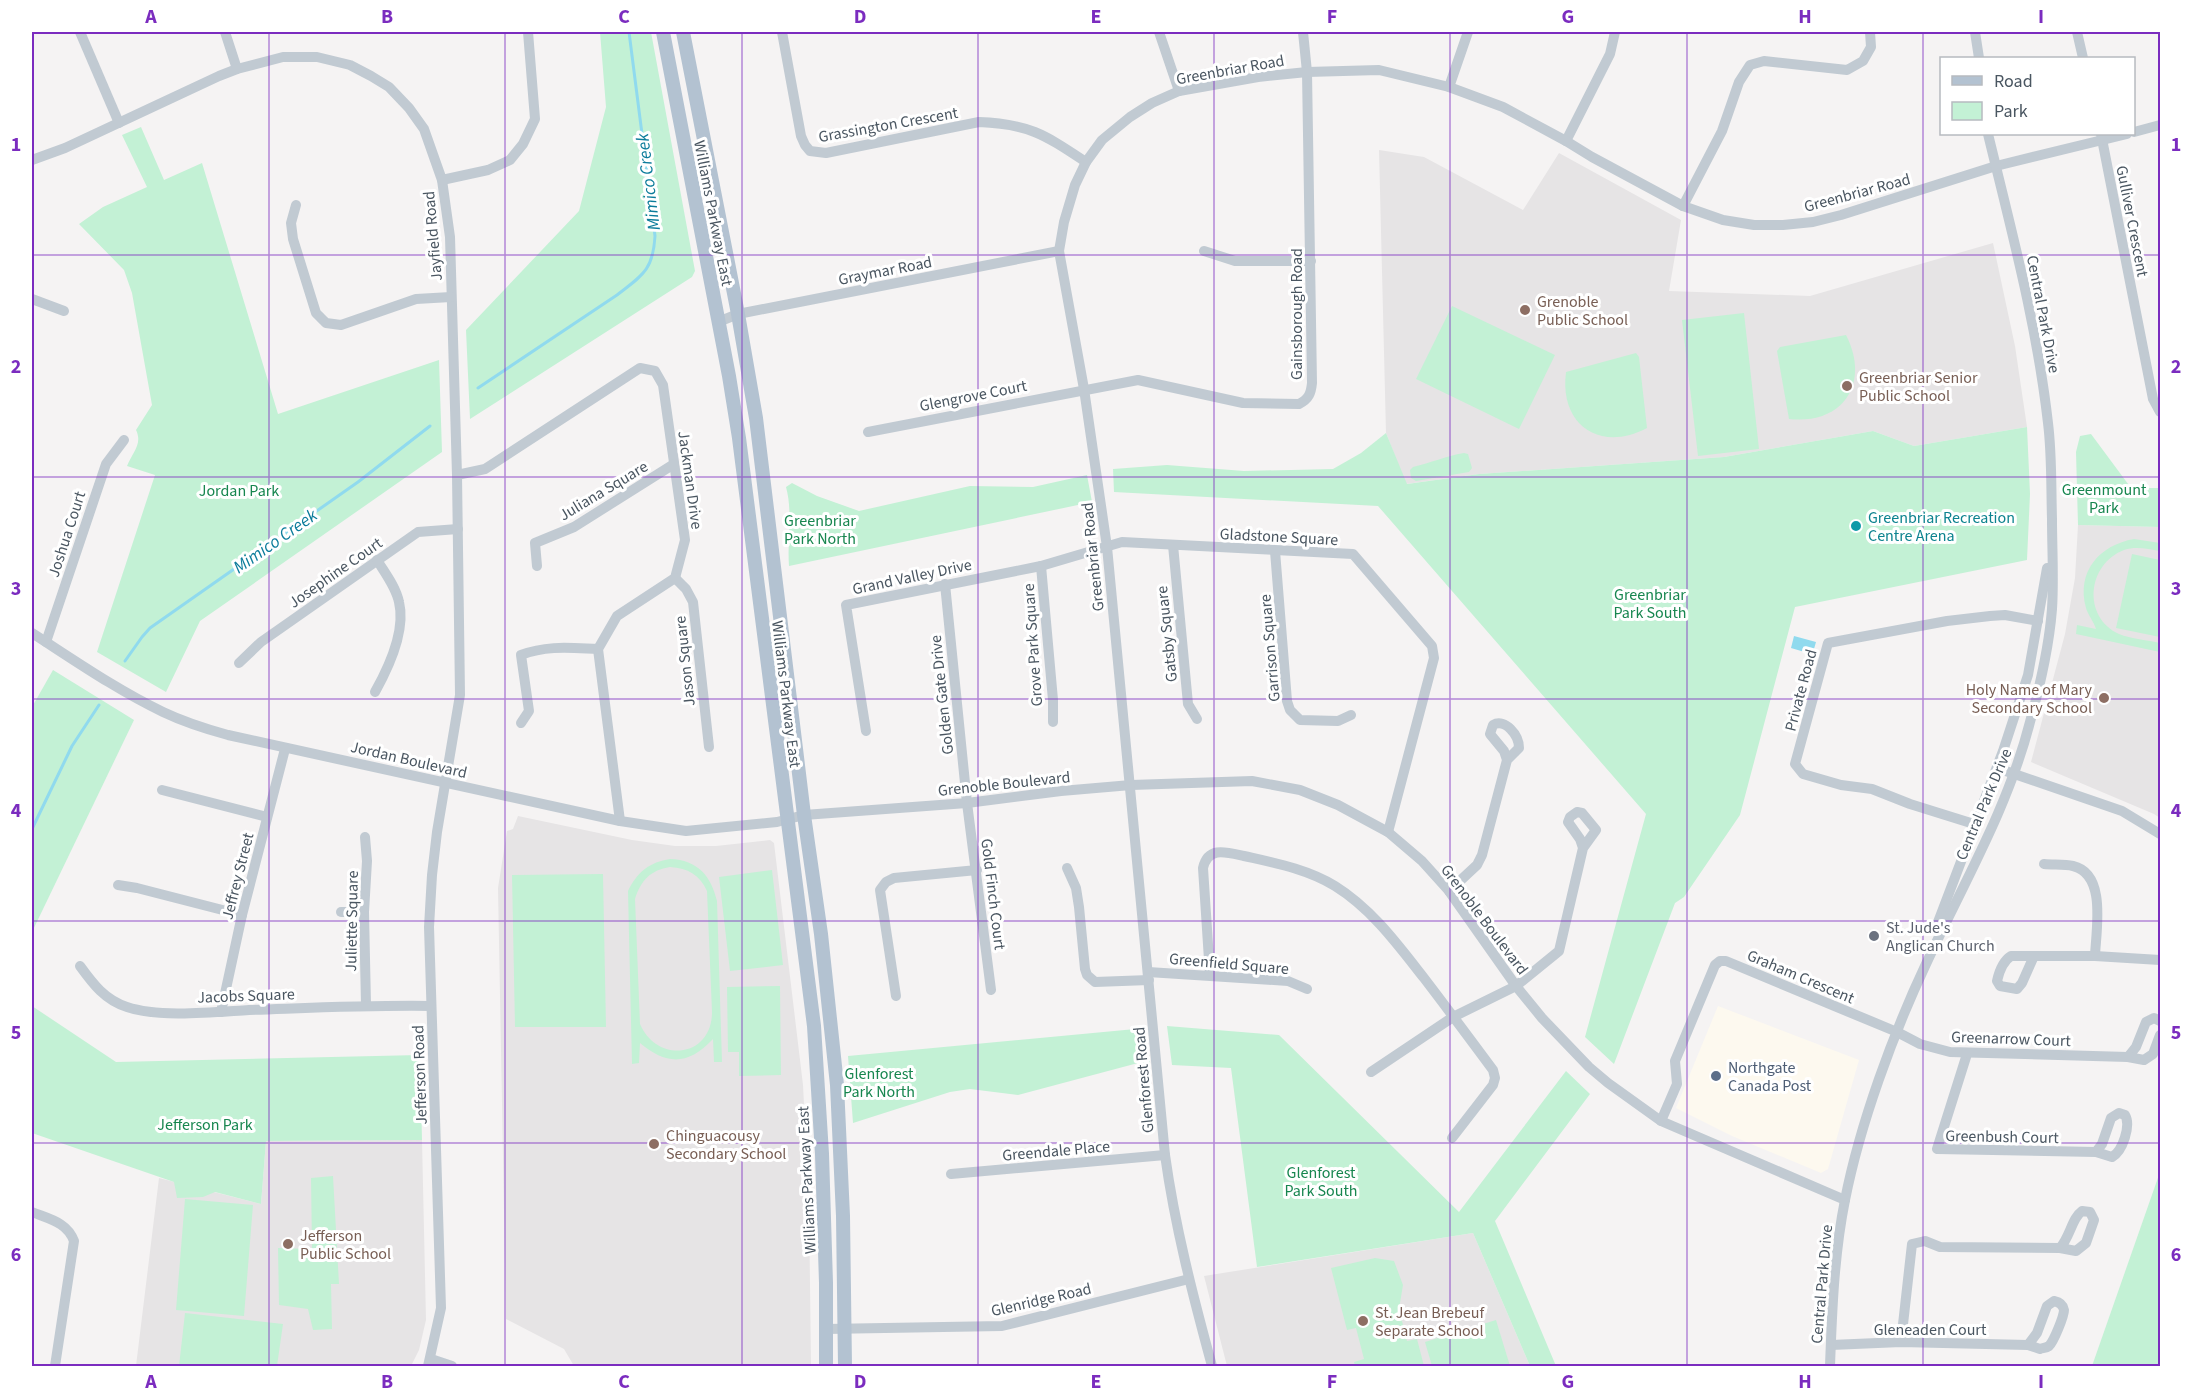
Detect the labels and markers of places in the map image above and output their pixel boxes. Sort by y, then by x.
place label: Grenoble Public School [1537,291,1628,331]
marker: Grenoble Public School [1518,303,1532,317]
place label: Greenbriar Senior Public School [1859,367,1978,407]
marker: Greenbriar Senior Public School [1840,379,1854,393]
place label: Greenbriar Recreation Centre Arena [1868,507,2015,547]
marker: Greenbriar Recreation Centre Arena [1849,519,1863,533]
place label: Holy Name of Mary Secondary School [1966,679,2093,719]
marker: Holy Name of Mary Secondary School [2097,691,2111,705]
place label: St. Jude's Anglican Church [1886,917,1995,957]
marker: St. Jude's Anglican Church [1867,929,1881,943]
place label: Northgate Canada Post [1728,1057,1812,1097]
marker: Northgate Canada Post [1709,1069,1723,1083]
place label: Chinguacousy Secondary School [666,1125,786,1165]
marker: Chinguacousy Secondary School [647,1137,661,1151]
place label: Jefferson Public School [300,1225,391,1265]
marker: Jefferson Public School [281,1237,295,1251]
place label: St. Jean Brebeuf Separate School [1375,1302,1485,1342]
marker: St. Jean Brebeuf Separate School [1356,1314,1370,1328]

